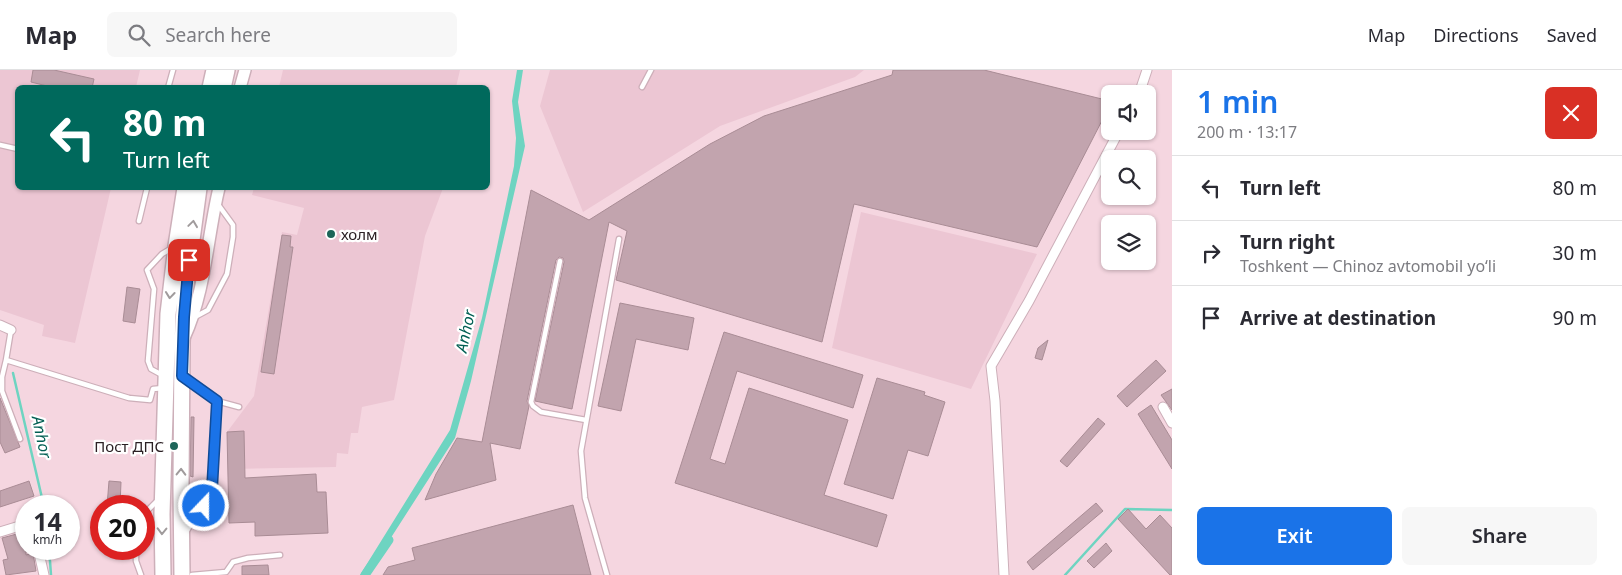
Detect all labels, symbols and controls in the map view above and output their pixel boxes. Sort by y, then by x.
search box [107,12,457,57]
text: Map [25,18,77,51]
icon: search [125,21,153,49]
text: Search here [165,22,271,48]
text: Map [1368,23,1405,47]
text: Directions [1433,23,1519,47]
text: Saved [1547,23,1597,47]
text: 1 min [1197,81,1278,122]
map controls [1101,85,1156,270]
button: sound [1101,85,1156,140]
button: close [1545,87,1597,139]
text: 80 m [123,99,206,146]
icon: left [40,105,105,170]
text: 200 m · 13:17 [1197,121,1297,143]
text: Turn left [123,144,210,174]
button: search [1101,150,1156,205]
icon: left [1197,174,1225,202]
text: Turn left [1240,175,1321,201]
text: 80 m [1553,175,1597,201]
button: layers [1101,215,1156,270]
one-way arrow [188,220,198,229]
place label: холм [341,224,378,244]
marker: холм [325,228,337,240]
text: Turn right [1240,229,1335,255]
pin [168,239,210,281]
icon: right [1197,239,1225,267]
text: 30 m [1553,240,1597,266]
icon: arrive [175,246,203,274]
text: Toshkent — Chinoz avtomobil yoʻli [1240,255,1496,277]
one-way arrow [165,291,176,299]
icon: arrive [1197,304,1225,332]
text: Arrive at destination [1240,305,1436,331]
text: 90 m [1553,305,1597,331]
water label: Anhor [450,307,480,355]
water label: Anhor [27,413,57,461]
place label: Пост ДПС [94,436,164,456]
marker: Пост ДПС [168,440,180,452]
one-way arrow [176,468,186,476]
position arrow [177,479,229,531]
speed limit sign: 20 [90,495,155,560]
text: 14 [33,504,62,538]
button: Exit [1197,507,1392,565]
button: Share [1402,507,1597,565]
one-way arrow [157,528,167,535]
text: km/h [33,531,62,548]

